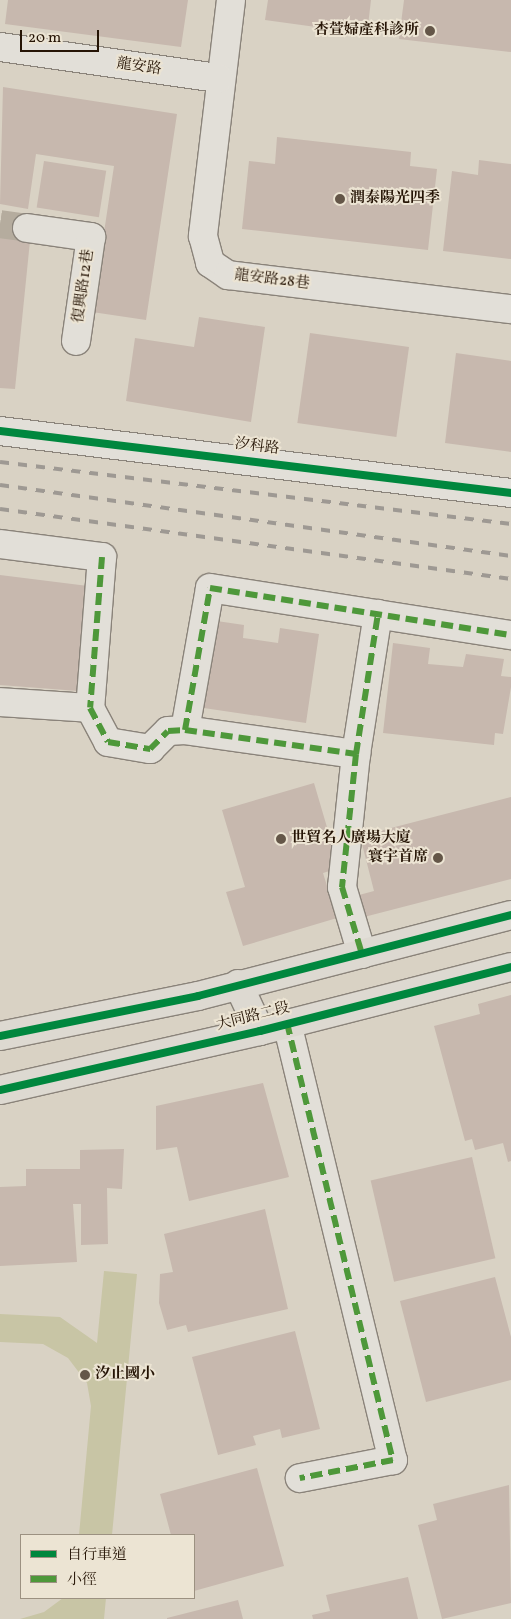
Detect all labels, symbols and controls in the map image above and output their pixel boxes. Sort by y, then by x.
scale bar [22,20,101,52]
place label: 杏萱婦產科診所 [314,22,419,40]
marker: 杏萱婦產科診所 [423,24,437,38]
text: 20 m [28,28,61,49]
street label: 龍安路 [115,55,163,79]
place label: 潤泰陽光四季 [350,190,440,208]
marker: 潤泰陽光四季 [334,193,346,205]
street label: 復興路12巷 [70,248,98,324]
street label: 龍安路28巷 [233,266,311,294]
street label: 汐科路 [234,435,280,459]
place label: 世貿名人廣場大廈 [291,830,411,848]
marker: 世貿名人廣場大廈 [275,833,287,845]
place label: 寰宇首席 [368,849,428,867]
marker: 寰宇首席 [432,852,444,864]
street label: 大同路二段 [214,999,292,1035]
place label: 汐止國小 [95,1366,155,1384]
marker: 汐止國小 [79,1369,91,1381]
legend [20,1534,195,1599]
text: 自行車道 [67,1545,127,1566]
text: 小徑 [67,1570,97,1591]

